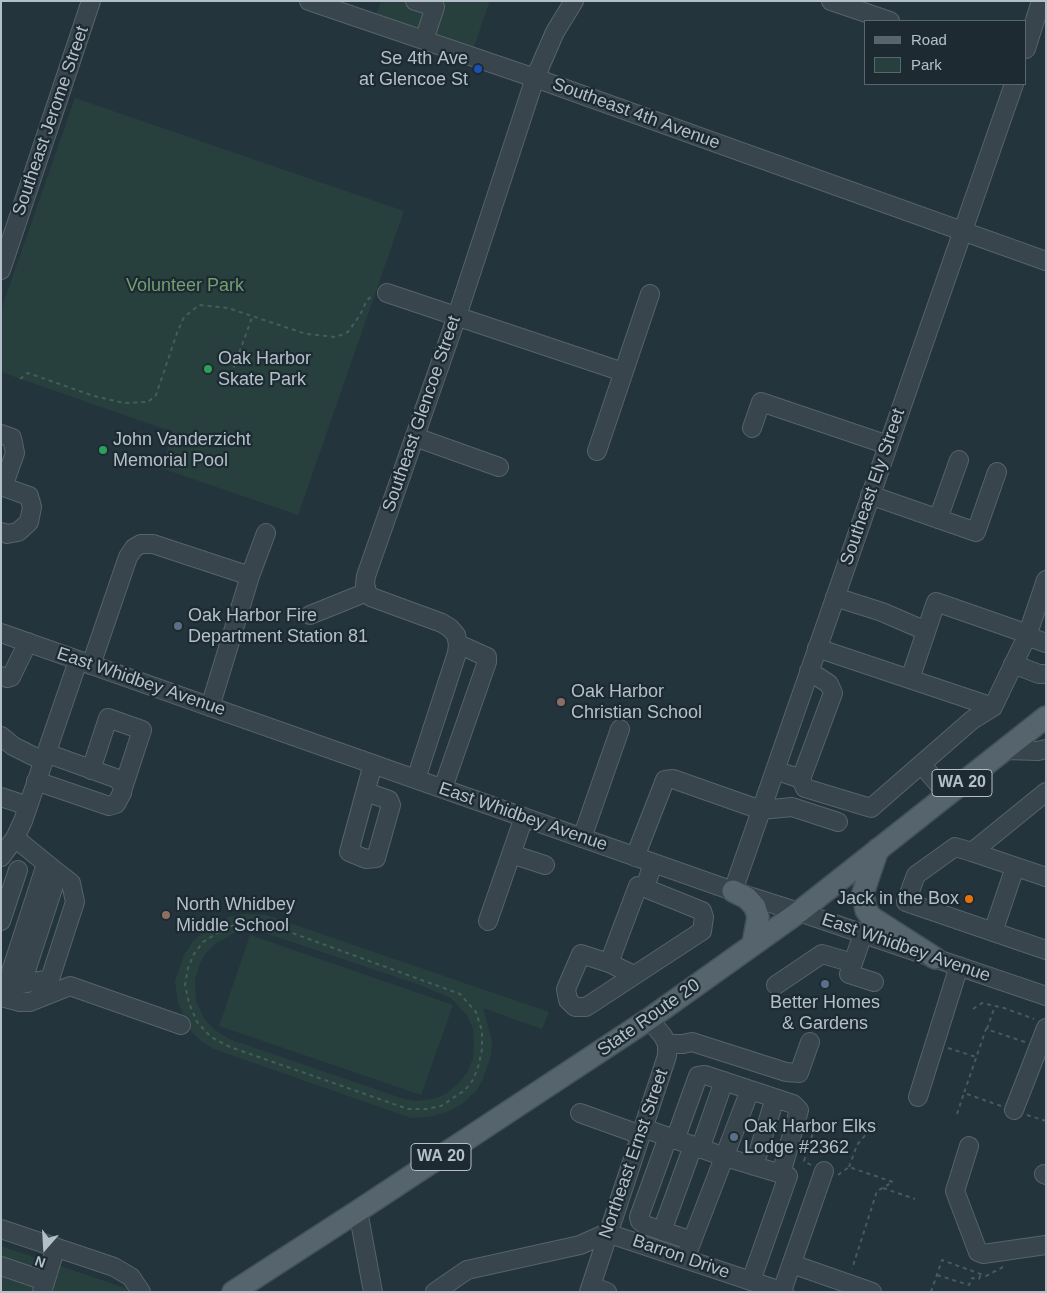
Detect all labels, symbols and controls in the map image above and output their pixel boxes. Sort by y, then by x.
legend [864,20,1027,85]
street label: Southeast Jerome Street [8,23,94,219]
text: Road [911,31,947,48]
place label: Se 4th Ave at Glencoe St [359,48,468,90]
text: Park [911,56,942,73]
marker: Se 4th Ave at Glencoe St [472,63,484,75]
street label: Southeast 4th Avenue [549,74,723,154]
park label: Volunteer Park [126,275,244,297]
street label: Southeast Glencoe Street [378,313,466,515]
place label: Oak Harbor Skate Park [218,348,311,390]
marker: Oak Harbor Skate Park [202,363,214,375]
street label: Southeast Ely Street [836,406,910,568]
place label: John Vanderzicht Memorial Pool [113,429,251,472]
marker: John Vanderzicht Memorial Pool [97,444,109,456]
place label: Oak Harbor Fire Department Station 81 [188,605,368,648]
marker: Oak Harbor Fire Department Station 81 [172,620,184,632]
street label: East Whidbey Avenue [54,643,228,721]
place label: Oak Harbor Christian School [571,681,702,724]
marker: Oak Harbor Christian School [555,696,567,708]
road number: WA 20 [932,770,992,796]
street label: East Whidbey Avenue [436,778,610,856]
place label: Jack in the Box [837,888,959,910]
marker: Jack in the Box [963,893,975,905]
place label: North Whidbey Middle School [176,894,295,936]
marker: North Whidbey Middle School [160,909,172,921]
street label: East Whidbey Avenue [819,909,993,987]
street label: State Route 20 [594,975,704,1061]
marker: Better Homes & Gardens [819,978,831,990]
place label: Better Homes & Gardens [770,992,880,1034]
street label: Northeast Ernst Street [595,1066,673,1242]
place label: Oak Harbor Elks Lodge #2362 [744,1116,876,1158]
marker: Oak Harbor Elks Lodge #2362 [728,1131,740,1143]
road number: WA 20 [411,1144,471,1170]
north arrow [20,1223,70,1273]
street label: Barron Drive [630,1230,732,1284]
text: N [33,1253,48,1271]

